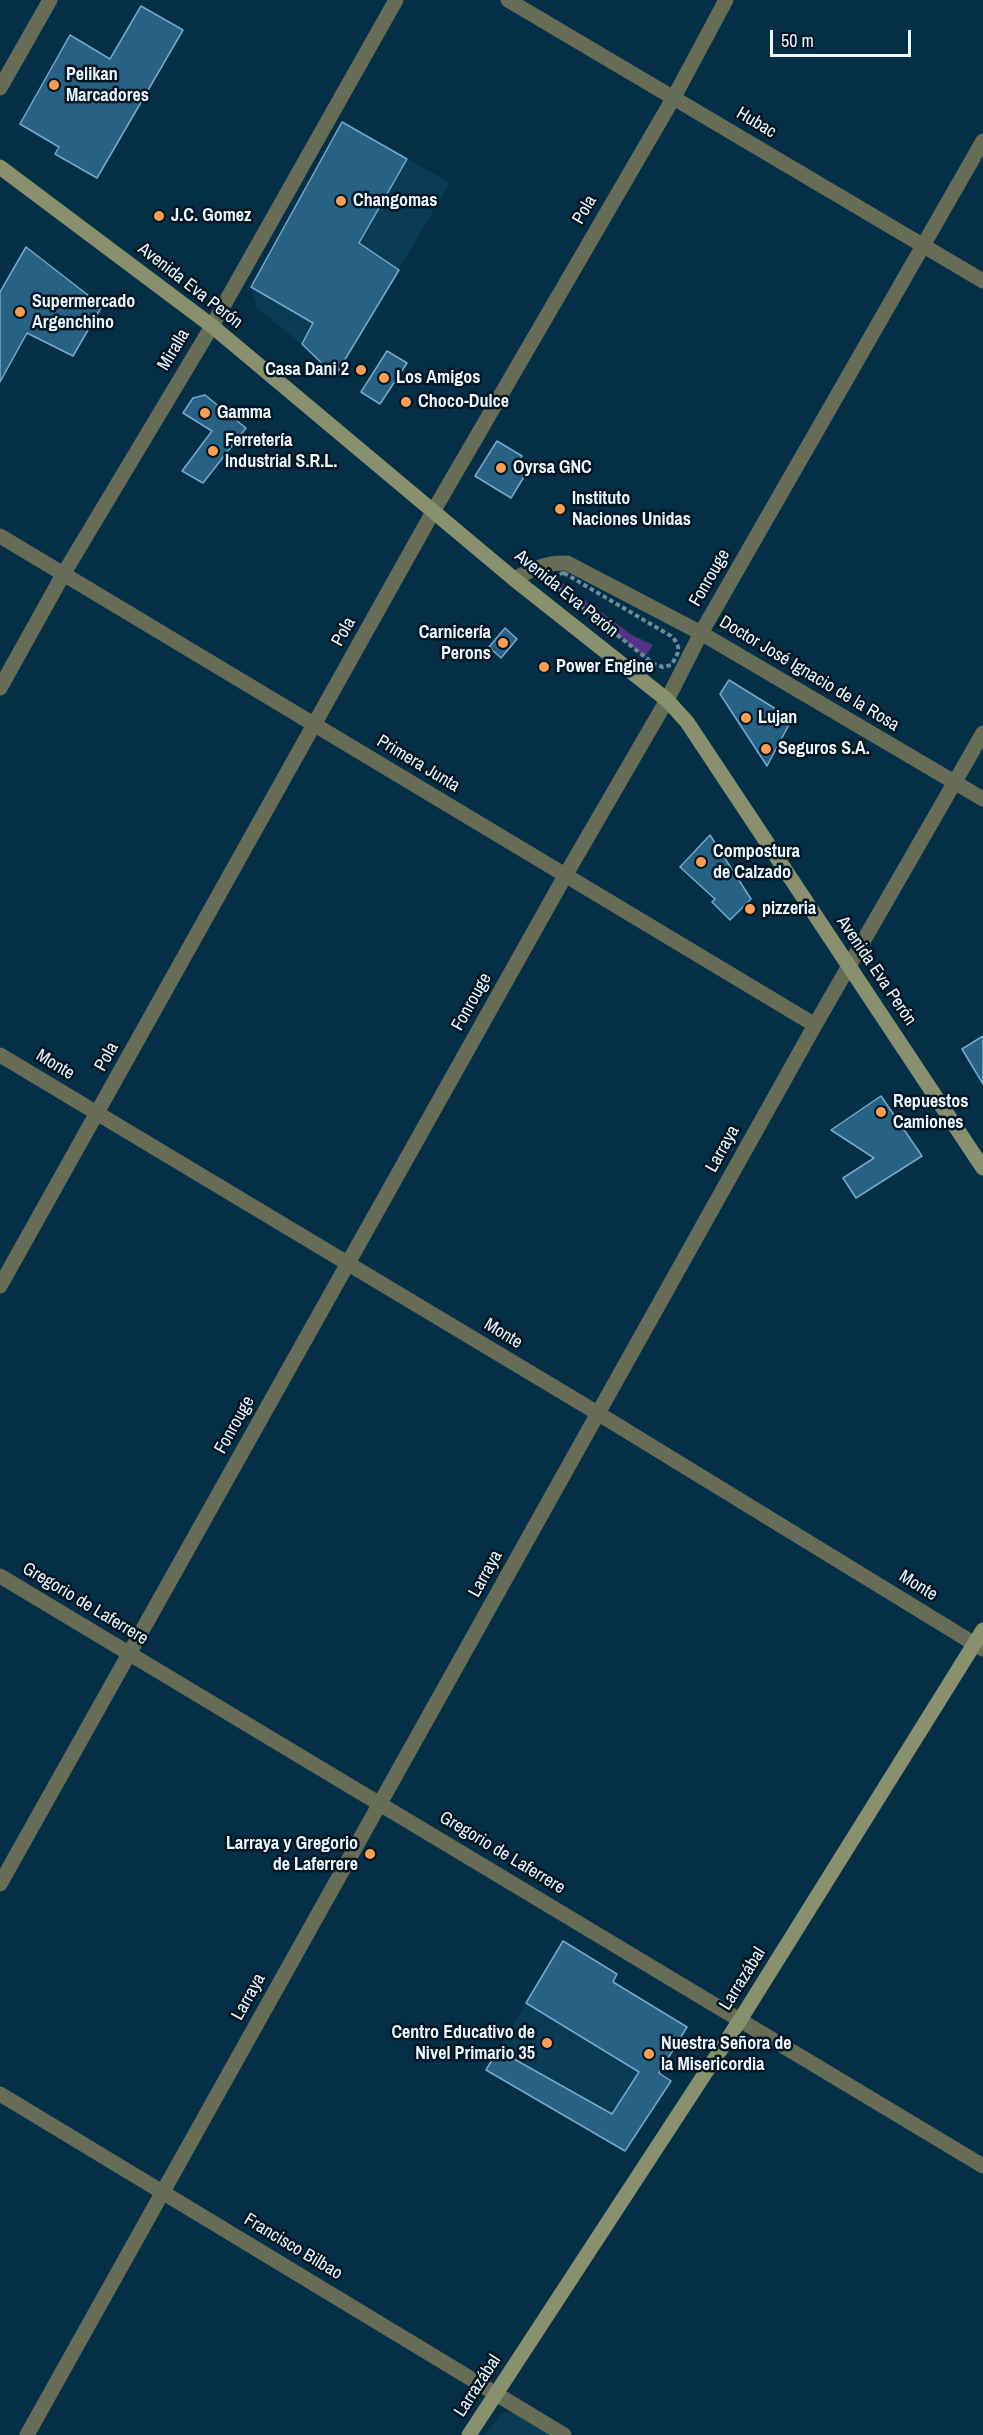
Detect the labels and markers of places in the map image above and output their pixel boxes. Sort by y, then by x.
place label: Pelikan Marcadores [66,64,149,106]
marker: Pelikan Marcadores [47,78,61,92]
place label: Changomas [353,190,437,212]
marker: Changomas [334,194,348,208]
place label: J.C. Gomez [171,205,251,227]
marker: J.C. Gomez [152,209,166,223]
place label: Supermercado Argenchino [32,291,135,334]
marker: Supermercado Argenchino [13,305,27,319]
place label: Casa Dani 2 [265,359,349,381]
marker: Casa Dani 2 [354,363,368,377]
place label: Los Amigos [396,367,480,389]
marker: Los Amigos [377,371,391,385]
place label: Choco-Dulce [418,391,509,413]
marker: Choco-Dulce [399,395,413,409]
place label: Gamma [217,402,271,424]
marker: Gamma [198,406,212,420]
place label: Ferretería Industrial S.R.L. [225,430,337,472]
marker: Ferretería Industrial S.R.L. [206,444,220,458]
place label: Oyrsa GNC [513,457,592,479]
marker: Oyrsa GNC [494,461,508,475]
place label: Instituto Naciones Unidas [572,488,691,530]
marker: Instituto Naciones Unidas [553,502,567,516]
place label: Carnicería Perons [419,622,491,664]
marker: Carnicería Perons [496,636,510,650]
place label: Power Engine [556,656,654,678]
marker: Power Engine [537,660,551,674]
place label: Lujan [758,707,797,729]
marker: Lujan [739,711,753,725]
place label: Seguros S.A. [778,738,870,760]
marker: Seguros S.A. [759,742,773,756]
place label: Compostura de Calzado [713,841,800,884]
marker: Compostura de Calzado [694,855,708,869]
place label: pizzeria [762,898,816,920]
marker: pizzeria [743,902,757,916]
place label: Repuestos Camiones [893,1091,968,1134]
marker: Repuestos Camiones [874,1105,888,1119]
place label: Larraya y Gregorio de Laferrere [226,1833,358,1876]
marker: Larraya y Gregorio de Laferrere [363,1847,377,1861]
place label: Centro Educativo de Nivel Primario 35 [391,2022,535,2064]
place label: Nuestra Señora de la Misericordia [661,2033,791,2076]
marker: Centro Educativo de Nivel Primario 35 [540,2036,554,2050]
marker: Nuestra Señora de la Misericordia [642,2047,656,2061]

